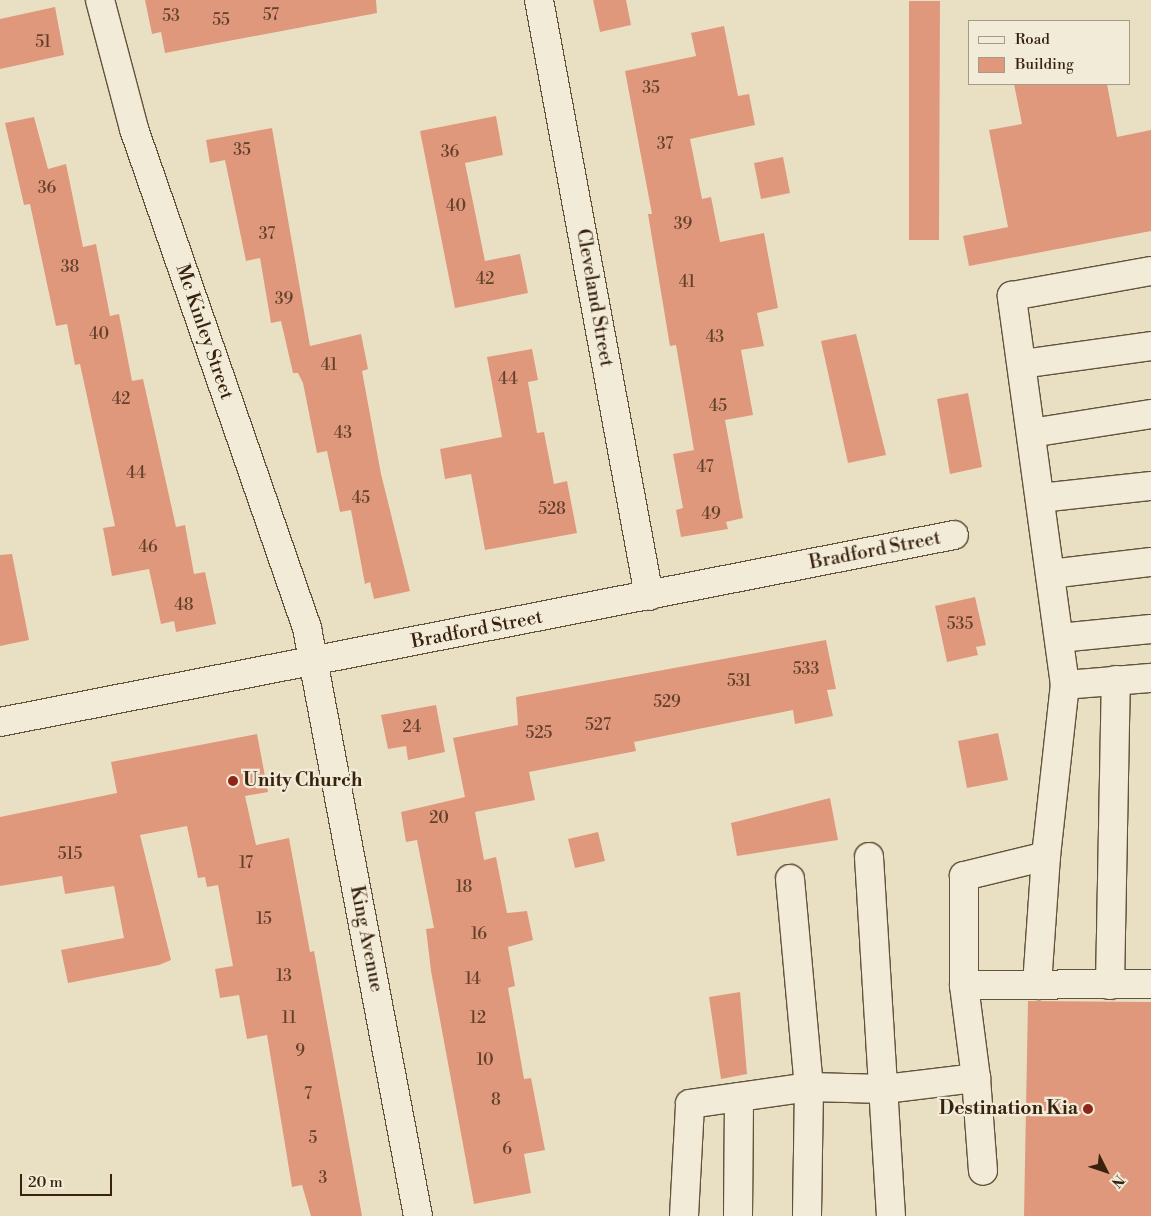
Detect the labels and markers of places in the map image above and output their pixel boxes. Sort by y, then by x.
place label: Unity Church [243,770,363,792]
marker: Unity Church [227,775,239,787]
place label: Destination Kia [939,1098,1078,1120]
marker: Destination Kia [1082,1103,1094,1115]

